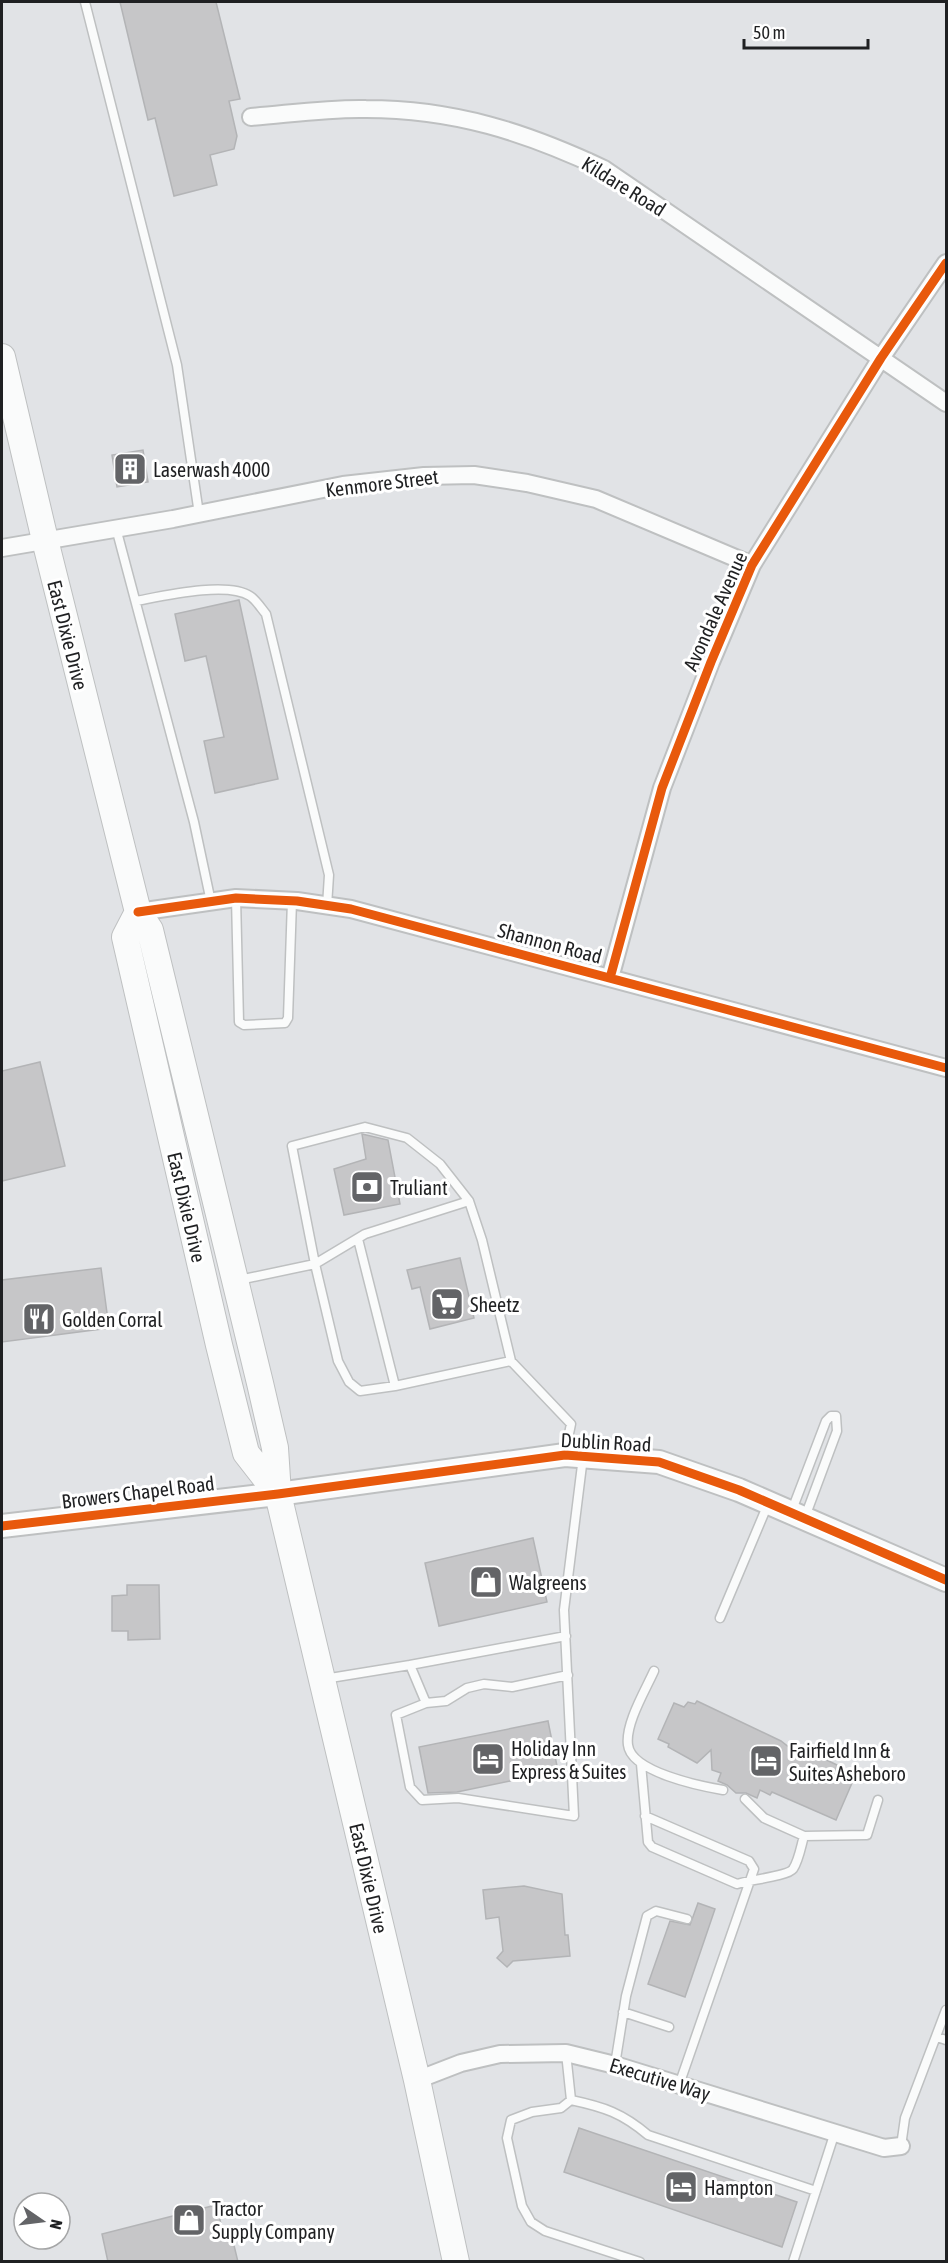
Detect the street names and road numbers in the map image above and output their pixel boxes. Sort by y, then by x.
street label: Kildare Road [578,151,670,221]
street label: Kenmore Street [324,465,440,501]
street label: Avondale Avenue [678,548,752,674]
street label: East Dixie Drive [43,578,93,692]
street label: Shannon Road [495,918,605,968]
street label: East Dixie Drive [163,1150,211,1264]
street label: Dublin Road [560,1428,652,1456]
street label: Browers Chapel Road [60,1471,216,1513]
street label: East Dixie Drive [345,1821,393,1935]
street label: Executive Way [607,2053,713,2105]

